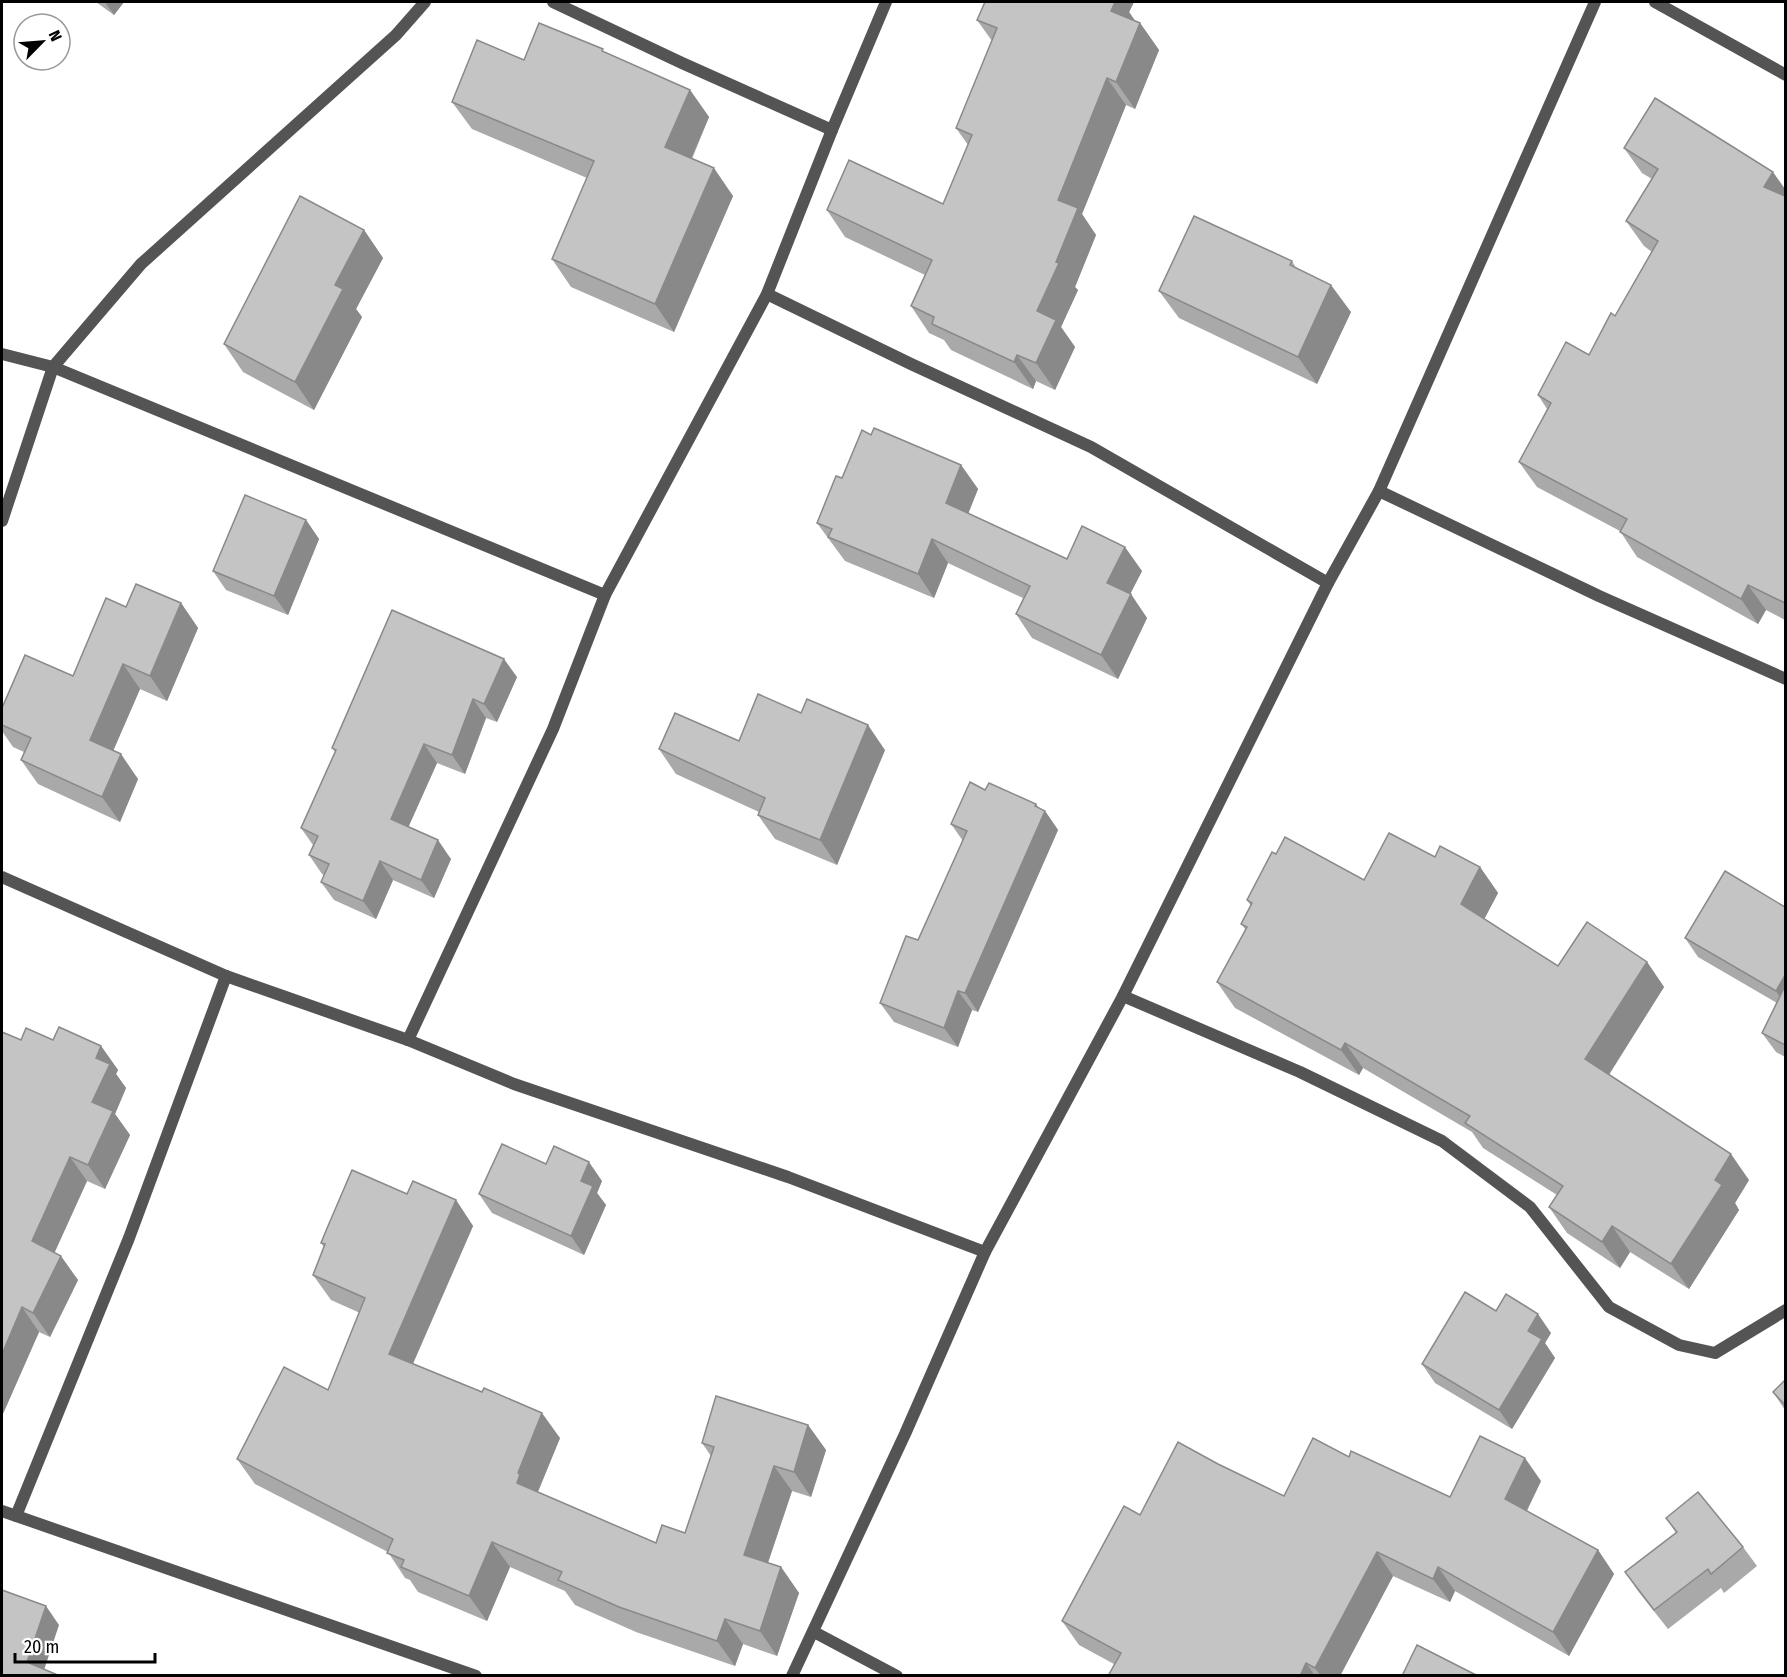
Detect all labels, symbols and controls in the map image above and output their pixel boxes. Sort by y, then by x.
north arrow [12,12,72,72]
text: N [45,28,66,44]
scale bar [15,1626,154,1664]
text: 20 m [24,1636,59,1658]

